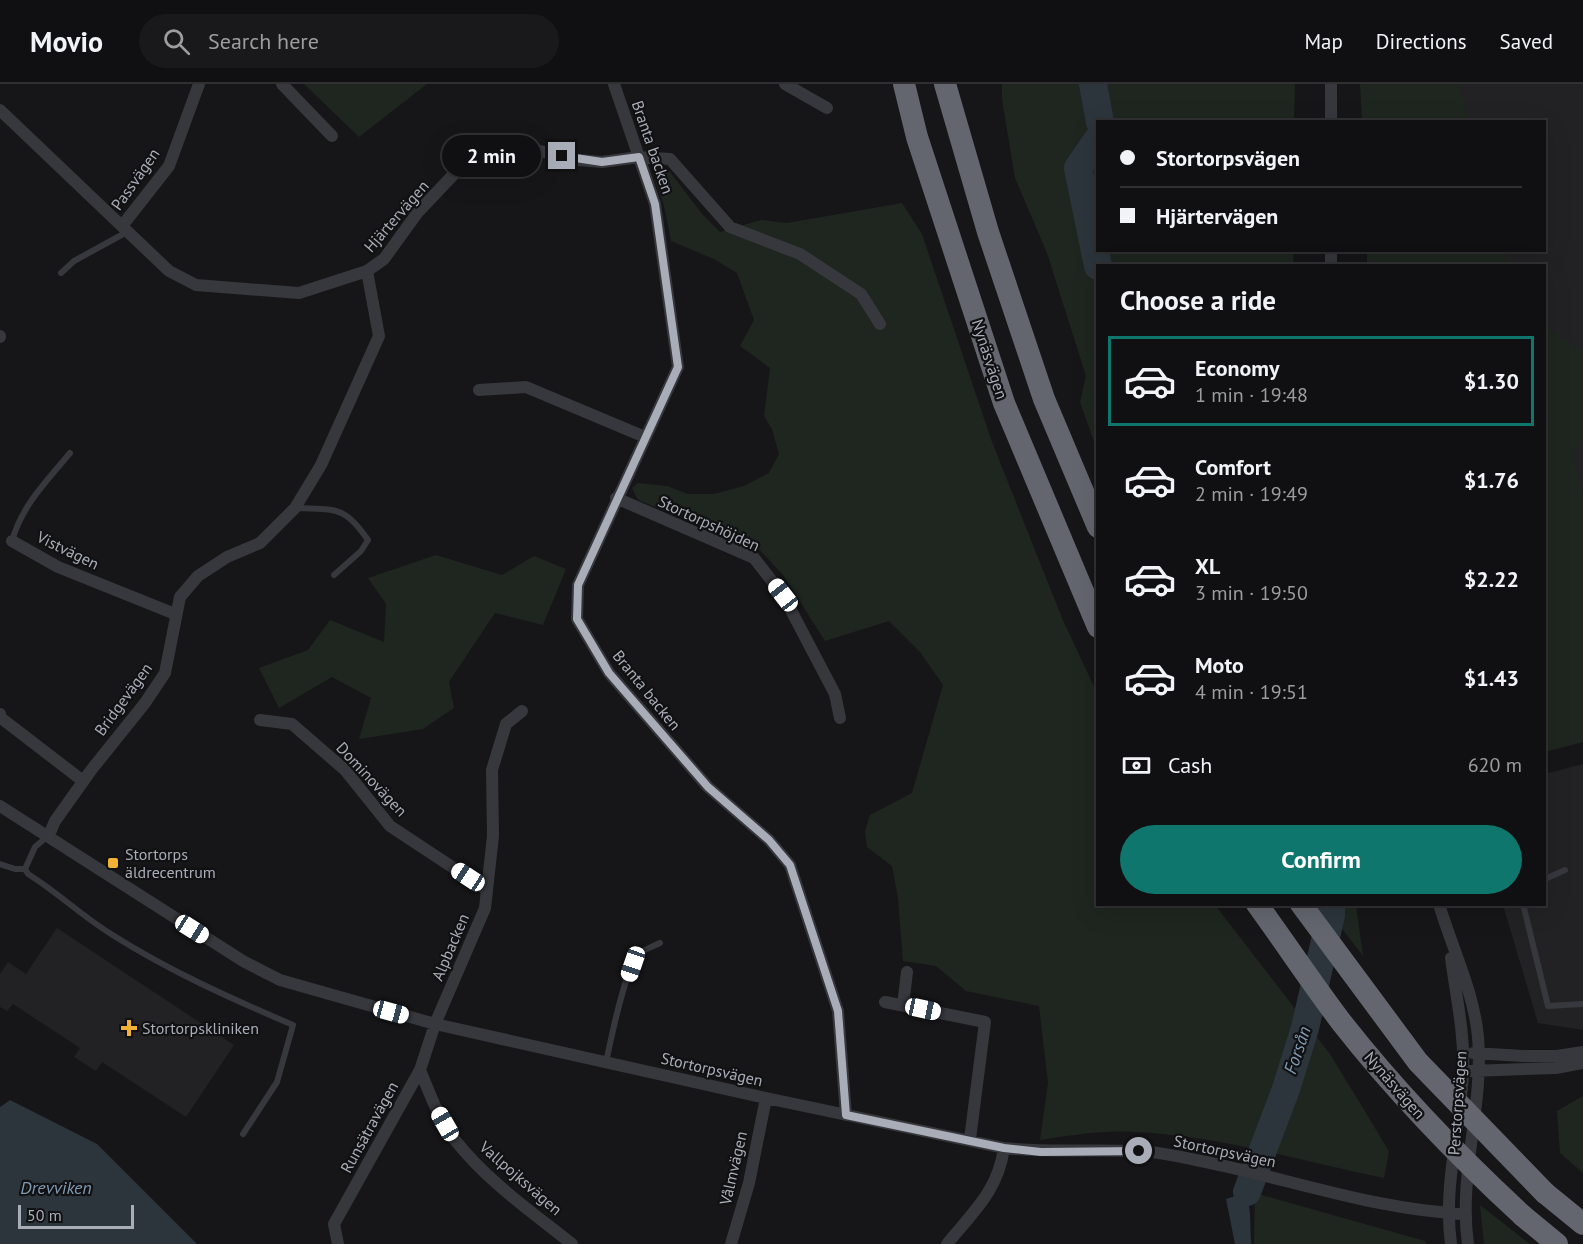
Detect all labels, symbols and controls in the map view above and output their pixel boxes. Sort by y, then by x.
search box [139,14,559,68]
text: Movio [30,23,103,60]
icon: search [160,25,193,58]
text: Search here [208,27,319,55]
text: Map [1304,28,1343,55]
text: Directions [1376,28,1467,55]
text: Saved [1500,28,1553,55]
street label: Branta backen [628,98,678,196]
callout: 2 min [442,135,541,177]
route end [548,142,575,169]
text: 2 min [467,143,516,169]
street label: Passvägen [106,144,164,214]
text: Stortorpsvägen [1156,144,1300,172]
street label: Hjärtervägen [359,176,433,256]
text: Hjärtervägen [1156,202,1278,230]
text: Choose a ride [1120,283,1276,317]
street label: Nynäsvägen [968,317,1012,401]
icon: car [1123,354,1177,408]
text: Economy [1195,354,1279,382]
text: $1.30 [1464,367,1519,395]
text: 1 min · 19:48 [1195,382,1308,408]
icon: car [1123,453,1177,507]
text: Comfort [1195,453,1271,481]
text: $1.76 [1464,466,1519,494]
text: 2 min · 19:49 [1195,481,1308,507]
street label: Stortorpshöjden [655,491,763,555]
street label: Vistvägen [33,526,102,574]
icon: car [1123,552,1177,606]
text: XL [1195,552,1220,580]
text: $2.22 [1464,565,1519,593]
car [765,575,801,615]
text: 3 min · 19:50 [1195,580,1308,606]
street label: Branta backen [609,646,685,734]
icon: car [1123,651,1177,705]
text: Moto [1195,651,1244,679]
street label: Bridgevägen [90,659,156,739]
text: $1.43 [1464,664,1519,692]
text: 4 min · 19:51 [1195,679,1308,705]
street label: Dominovägen [332,738,412,820]
icon: cash [1120,749,1153,782]
text: Cash [1168,751,1212,779]
text: 620 m [1468,752,1522,778]
button: Confirm [1120,825,1522,894]
place label: Stortorps äldrecentrum [125,844,216,882]
marker: Stortorps äldrecentrum [106,856,120,870]
car [448,860,488,894]
street label: Alpbacken [427,910,473,984]
car [172,912,212,946]
car [619,944,647,984]
car [904,996,942,1022]
car [371,999,411,1025]
place label: Stortorpskliniken [142,1018,259,1038]
marker: Stortorpskliniken [120,1019,138,1037]
water label: Forsån [1278,1023,1316,1077]
street label: Nynäsvägen [1360,1047,1430,1123]
street label: Stortorpsvägen [659,1048,765,1090]
street label: Perstorpsvägen [1443,1050,1471,1156]
street label: Runsätravägen [336,1078,402,1176]
car [428,1104,462,1144]
street label: Vålmvägen [715,1129,751,1208]
street label: Stortorpsvägen [1172,1130,1278,1172]
street label: Vallpojksvägen [475,1136,566,1219]
route start [1125,1137,1152,1164]
water label: Drevviken [20,1176,92,1199]
scale bar [18,1202,134,1230]
text: 50 m [27,1205,62,1225]

